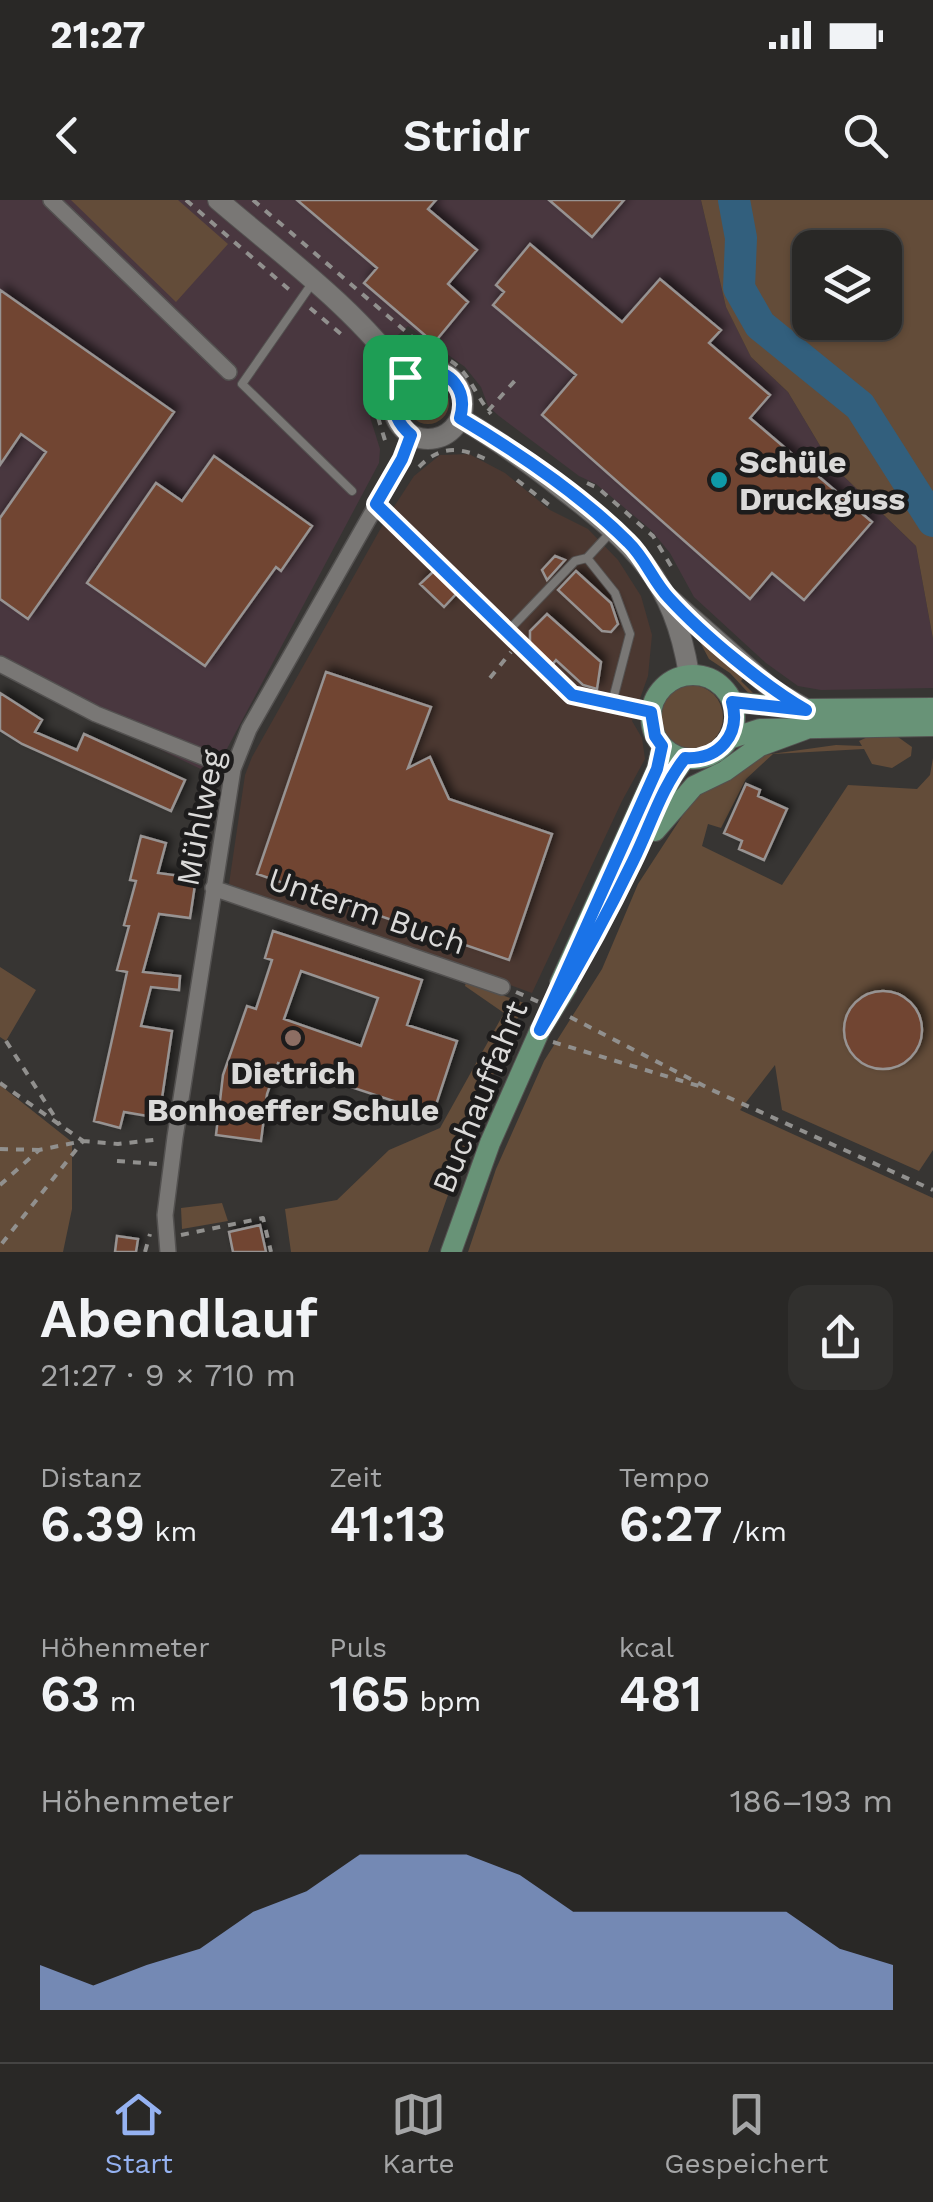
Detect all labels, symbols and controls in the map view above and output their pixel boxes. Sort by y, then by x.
text: 21:27 [50,13,146,57]
icon: back [40,108,95,163]
icon: search [838,108,893,163]
text: Stridr [403,109,530,162]
map controls [792,230,902,340]
button: layers [792,230,902,340]
pin [363,335,448,420]
icon: arrive [378,350,433,405]
place label: Schüle Druckguss [739,443,905,518]
marker: Schüle Druckguss [708,469,730,491]
street label: Mühlweg [168,746,232,889]
street label: Unterm Buch [263,859,471,963]
street label: Buchauffahrt [424,995,536,1199]
marker: Dietrich Bonhoeffer Schule [282,1027,304,1049]
place label: Dietrich Bonhoeffer Schule [147,1054,439,1129]
button: share [788,1285,893,1390]
text: Abendlauf [40,1286,318,1350]
text: 21:27 · 9 × 710 m [40,1356,296,1394]
text: Distanz [40,1461,142,1494]
text: Zeit [329,1461,382,1494]
text: Tempo [619,1461,710,1494]
text: 6.39 [40,1494,145,1553]
text: 41:13 [329,1494,446,1553]
text: 6:27 [619,1494,722,1553]
text: km [145,1515,197,1548]
text: /km [722,1515,787,1548]
text: Höhenmeter [40,1631,210,1664]
text: Puls [329,1631,387,1664]
text: kcal [619,1631,674,1664]
text: 63 [40,1664,100,1723]
text: 165 [329,1664,410,1723]
text: 481 [619,1664,702,1723]
text: m [100,1685,136,1718]
text: bpm [410,1685,481,1718]
text: Höhenmeter [40,1782,234,1820]
text: 186–193 m [730,1782,893,1820]
tab: Start [105,2087,173,2180]
tab: Karte [382,2087,455,2180]
tab: Gespeichert [664,2087,828,2180]

